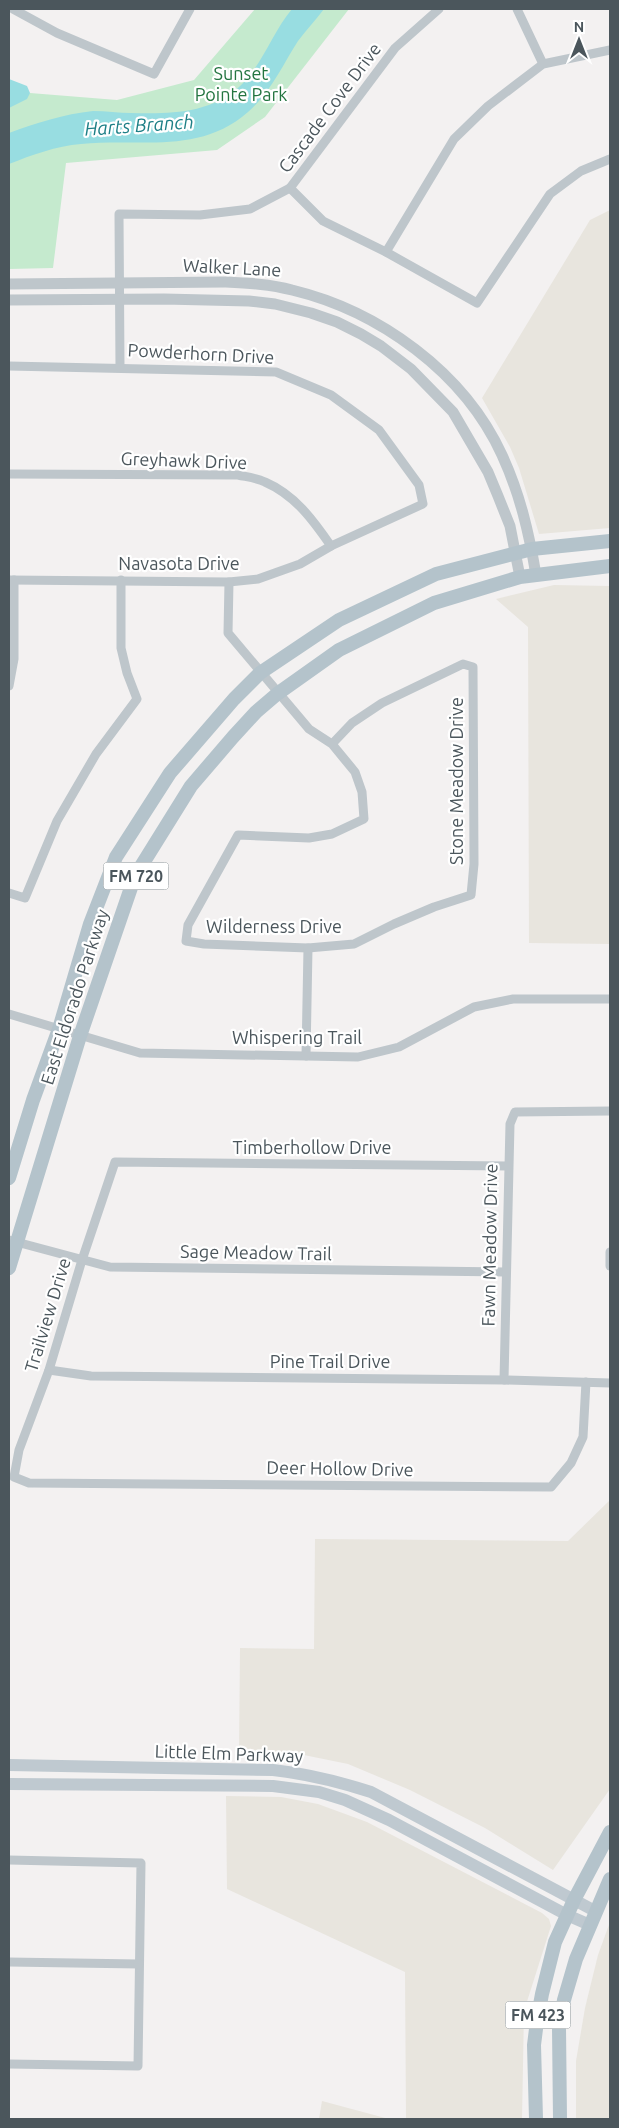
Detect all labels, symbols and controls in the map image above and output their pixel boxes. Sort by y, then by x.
north arrow [554,15,604,65]
text: N [574,19,584,35]
street label: Cascade Cove Drive [274,39,384,176]
park label: Sunset Pointe Park [195,63,287,104]
water label: Harts Branch [84,110,194,140]
street label: Walker Lane [182,254,282,280]
street label: Powderhorn Drive [127,339,275,367]
street label: Greyhawk Drive [120,448,248,472]
street label: Navasota Drive [118,553,240,573]
street label: Stone Meadow Drive [446,697,466,865]
road number: FM 720 [104,862,168,889]
street label: East Eldorado Parkway [36,906,112,1087]
street label: Wilderness Drive [206,916,342,936]
street label: Whispering Trail [232,1027,362,1047]
street label: Timberhollow Drive [233,1137,392,1157]
street label: Fawn Meadow Drive [478,1163,500,1327]
street label: Sage Meadow Trail [180,1241,332,1263]
street label: Trailview Drive [20,1255,74,1374]
street label: Pine Trail Drive [270,1351,390,1371]
street label: Deer Hollow Drive [266,1457,414,1479]
street label: Little Elm Parkway [154,1740,304,1766]
road number: FM 423 [506,2002,570,2028]

